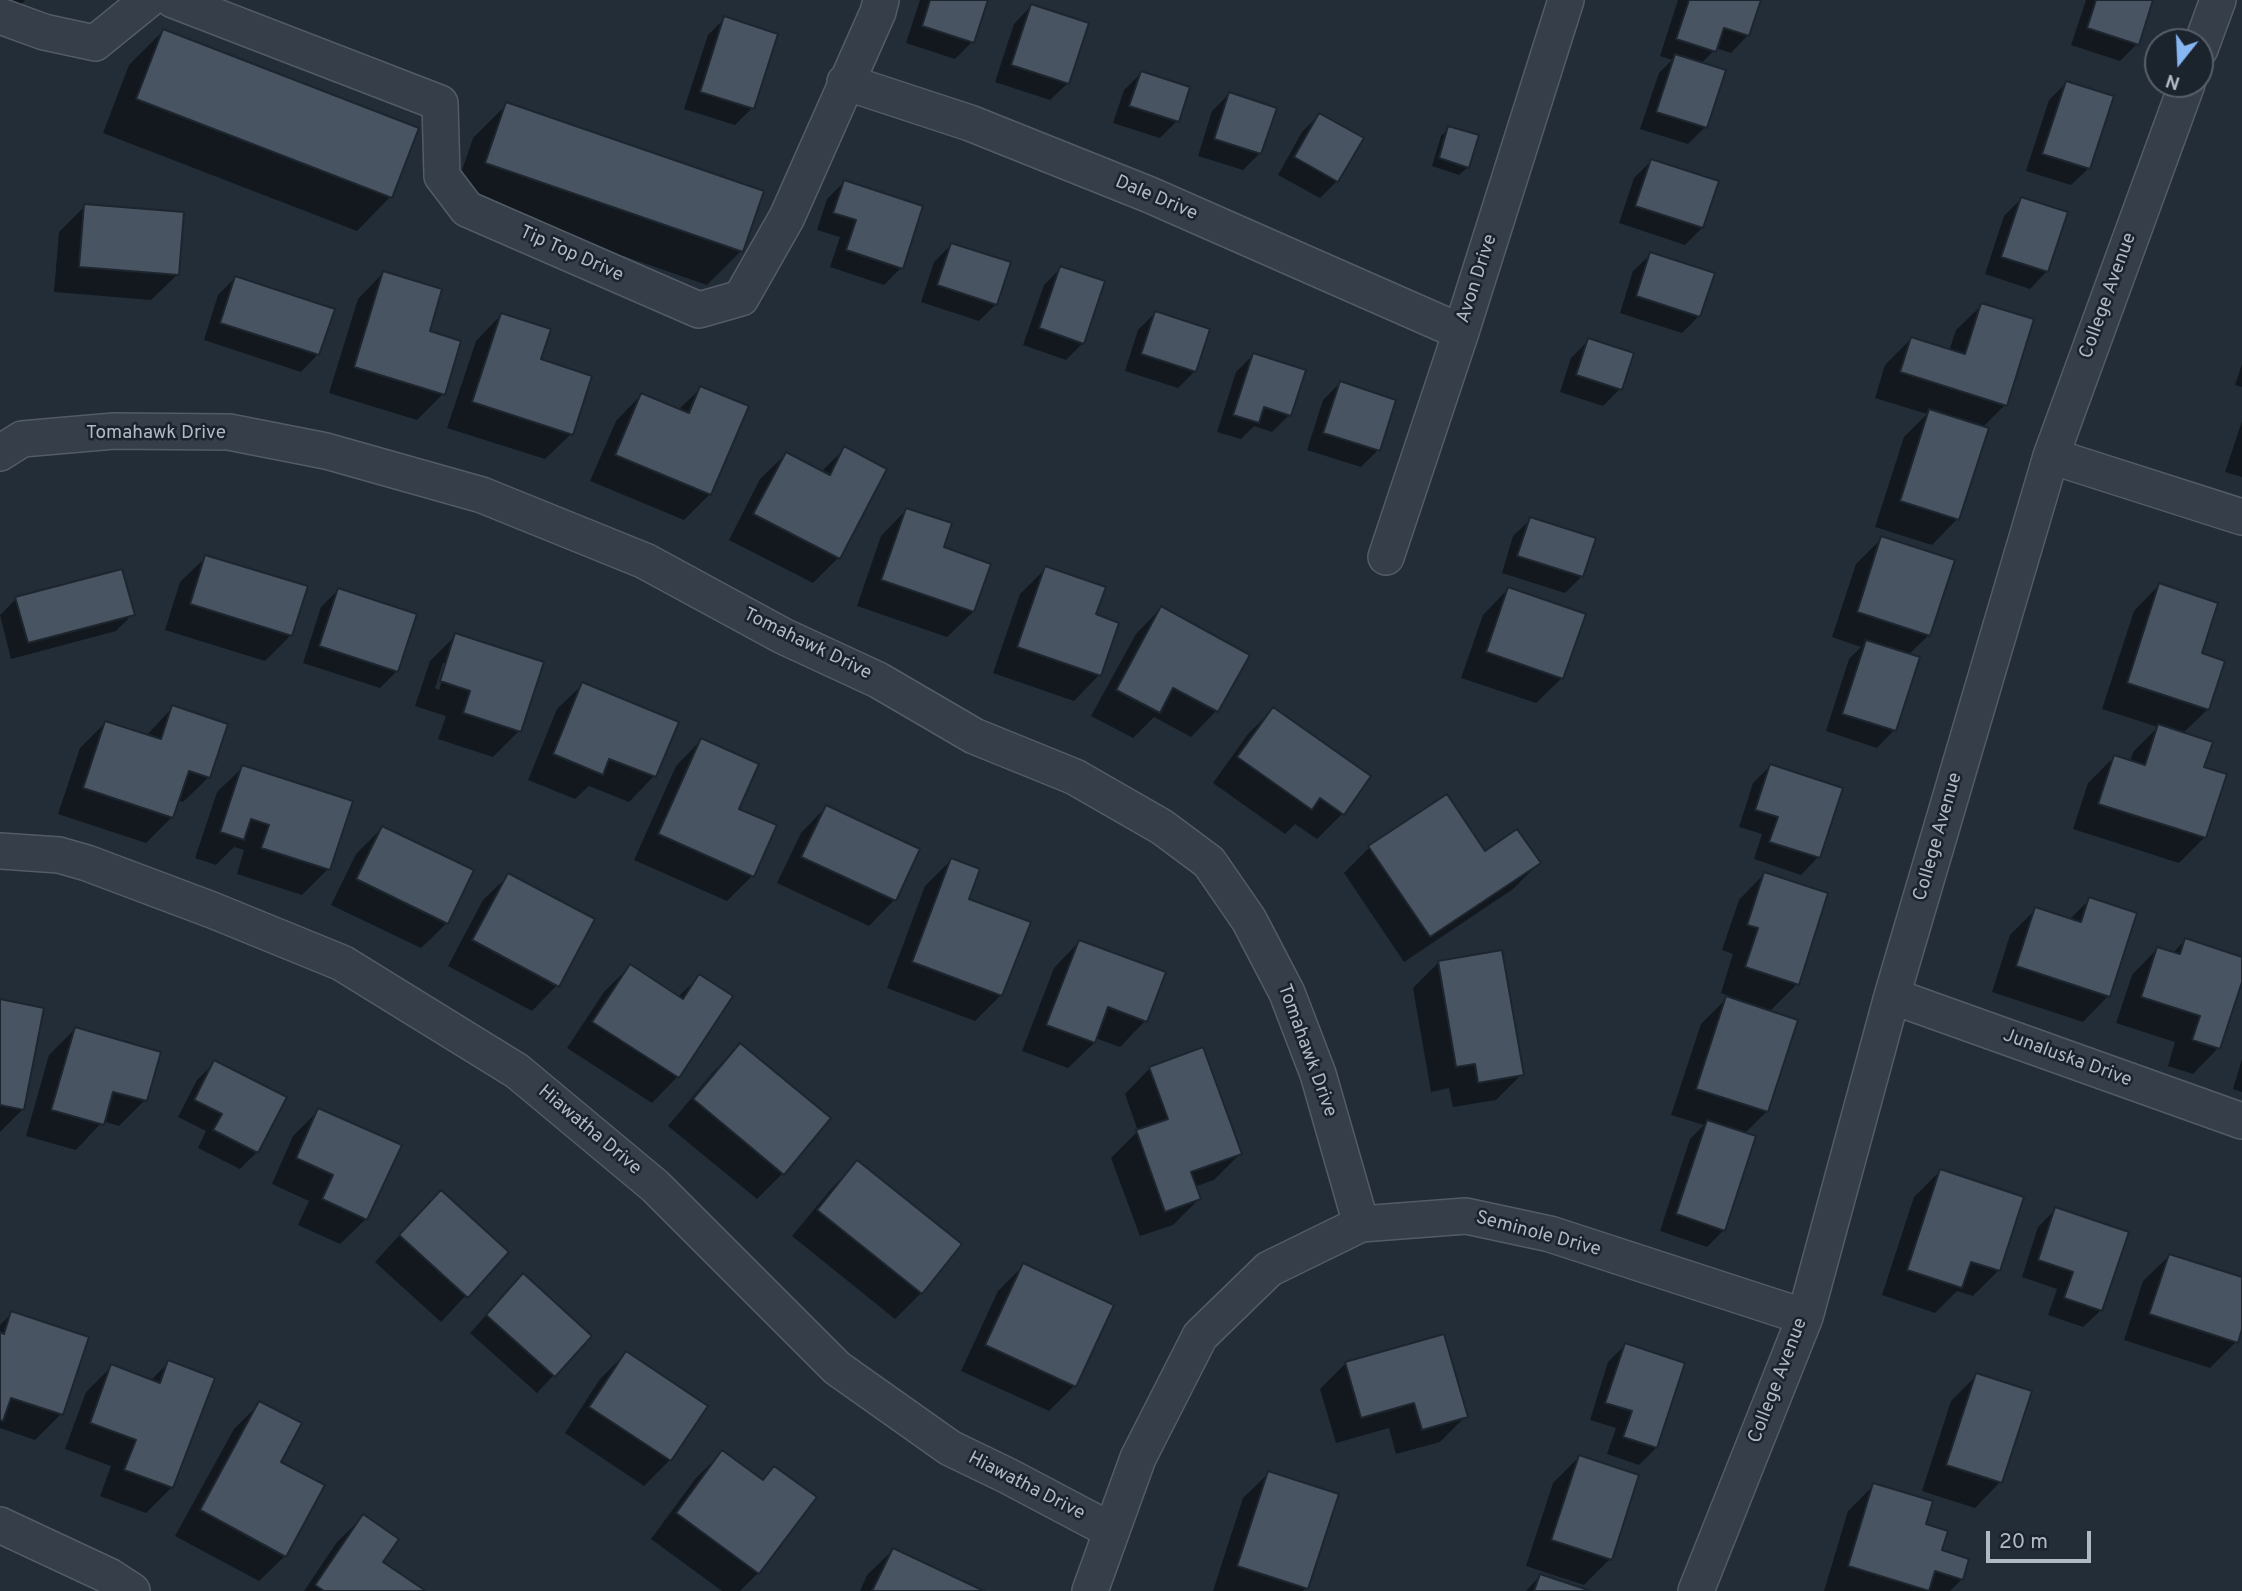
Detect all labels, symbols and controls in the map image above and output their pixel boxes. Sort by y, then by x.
north arrow [2144,28,2214,98]
text: N [2163,68,2183,95]
street label: Dale Drive [1111,171,1201,227]
street label: Tip Top Drive [516,222,626,288]
street label: College Avenue [2076,230,2142,362]
street label: Avon Drive [1453,232,1503,326]
street label: Tomahawk Drive [86,423,226,445]
street label: Tomahawk Drive [739,604,875,686]
street label: College Avenue [1910,770,1968,904]
street label: Tomahawk Drive [1271,981,1341,1121]
street label: Junaluska Drive [1999,1025,2135,1093]
street label: Hiawatha Drive [533,1081,645,1181]
street label: Seminole Drive [1473,1207,1603,1263]
street label: College Avenue [1745,1315,1813,1447]
street label: Hiawatha Drive [964,1448,1088,1526]
scale bar [1990,1518,2095,1562]
text: 20 m [1999,1529,2048,1556]

